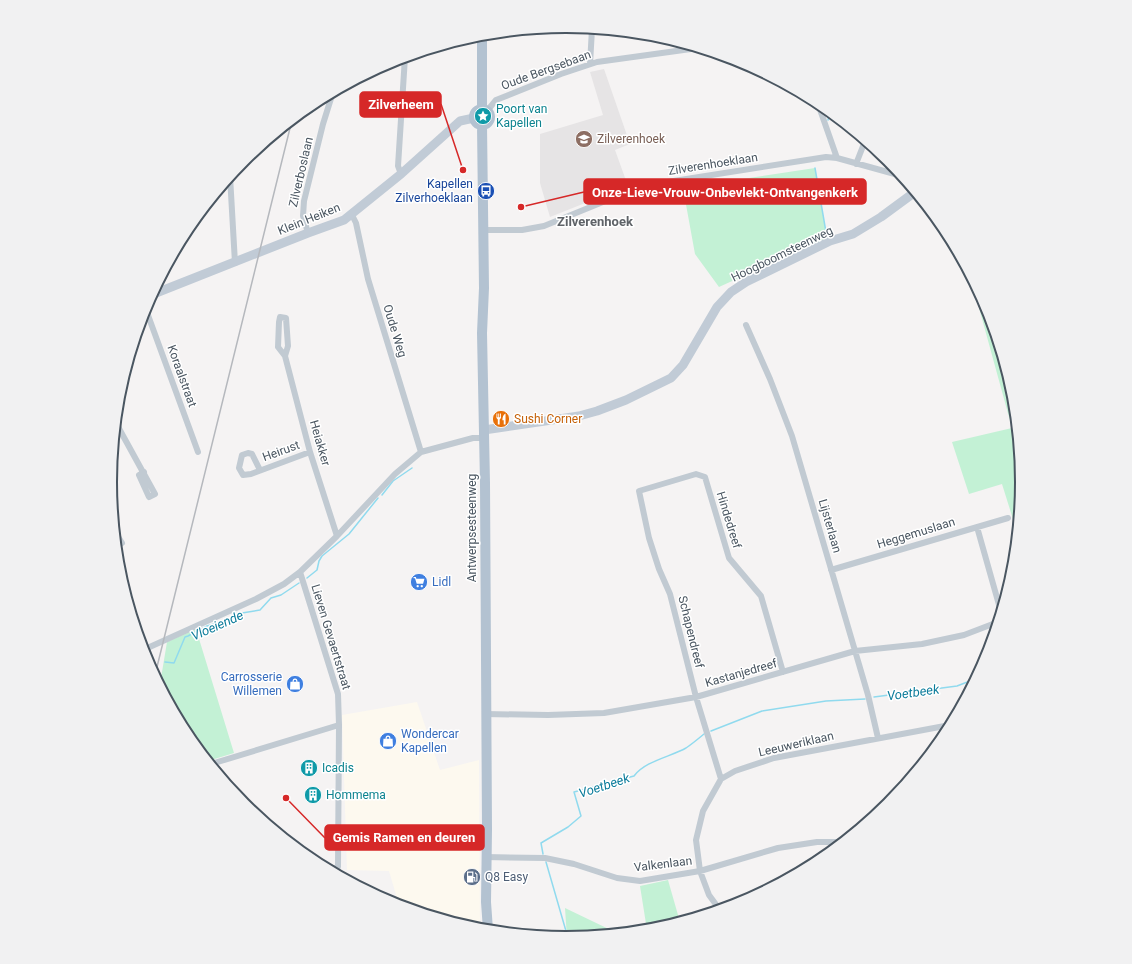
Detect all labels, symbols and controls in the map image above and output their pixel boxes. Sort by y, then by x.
street label: Oude Bergsebaan [499,47,593,93]
callout: Zilverheem [360,92,441,117]
text: Zilverheem [368,97,434,112]
place label: Poort van Kapellen [496,102,547,130]
place icon: Poort van Kapellen [473,106,493,126]
school or university icon: Zilverenhoek [574,129,594,149]
place label: Zilverenhoek [597,132,666,146]
street label: Zilverboslaan [286,136,316,208]
street label: Zilverenhoeklaan [667,150,759,178]
place label: Kapellen Zilverhoeklaan [395,177,473,205]
callout: Onze-Lieve-Vrouw-Onbevlekt-Ontvangenkerk [584,179,866,204]
bus stop icon: Kapellen Zilverhoeklaan [476,181,496,201]
text: Onze-Lieve-Vrouw-Onbevlekt-Ontvangenkerk [592,185,859,200]
street label: Klein Heiken [276,200,342,238]
district label: Zilverenhoek [557,214,634,229]
street label: Hoogboomsteenweg [729,223,835,285]
street label: Oude Weg [380,303,410,359]
street label: Koraalstraat [164,343,200,409]
restaurant icon: Sushi Corner [491,409,511,429]
place label: Sushi Corner [514,412,582,426]
street label: Heiakker [307,419,333,467]
street label: Heirust [260,438,302,464]
street label: Antwerpsesteenweg [465,474,479,582]
street label: Hindedreef [714,490,745,551]
street label: Lijsterlaan [816,497,844,555]
street label: Heggemuslaan [875,515,957,551]
supermarket icon: Lidl [409,572,429,592]
place label: Lidl [432,575,451,589]
street label: Lieven Gevaertstraat [308,583,354,692]
street label: Schapendreef [675,594,707,670]
water label: Vloeiende [189,607,246,644]
street label: Kastanjedreef [703,656,779,690]
place label: Carrosserie Willemen [221,670,282,698]
shop icon: Carrosserie Willemen [285,674,305,694]
water label: Voetbeek [886,681,941,704]
place label: Wondercar Kapellen [401,727,459,755]
street label: Leeuweriklaan [757,729,835,759]
shop icon: Wondercar Kapellen [378,731,398,751]
building icon: Icadis [299,758,319,778]
place label: Icadis [322,761,354,775]
water label: Voetbeek [577,770,632,801]
building icon: Hommema [303,785,323,805]
place label: Hommema [326,788,386,802]
callout: Gemis Ramen en deuren [325,825,484,850]
text: Gemis Ramen en deuren [333,830,475,845]
street label: Valkenlaan [633,853,693,875]
fuel station icon: Q8 Easy [462,867,482,887]
place label: Q8 Easy [485,870,529,884]

